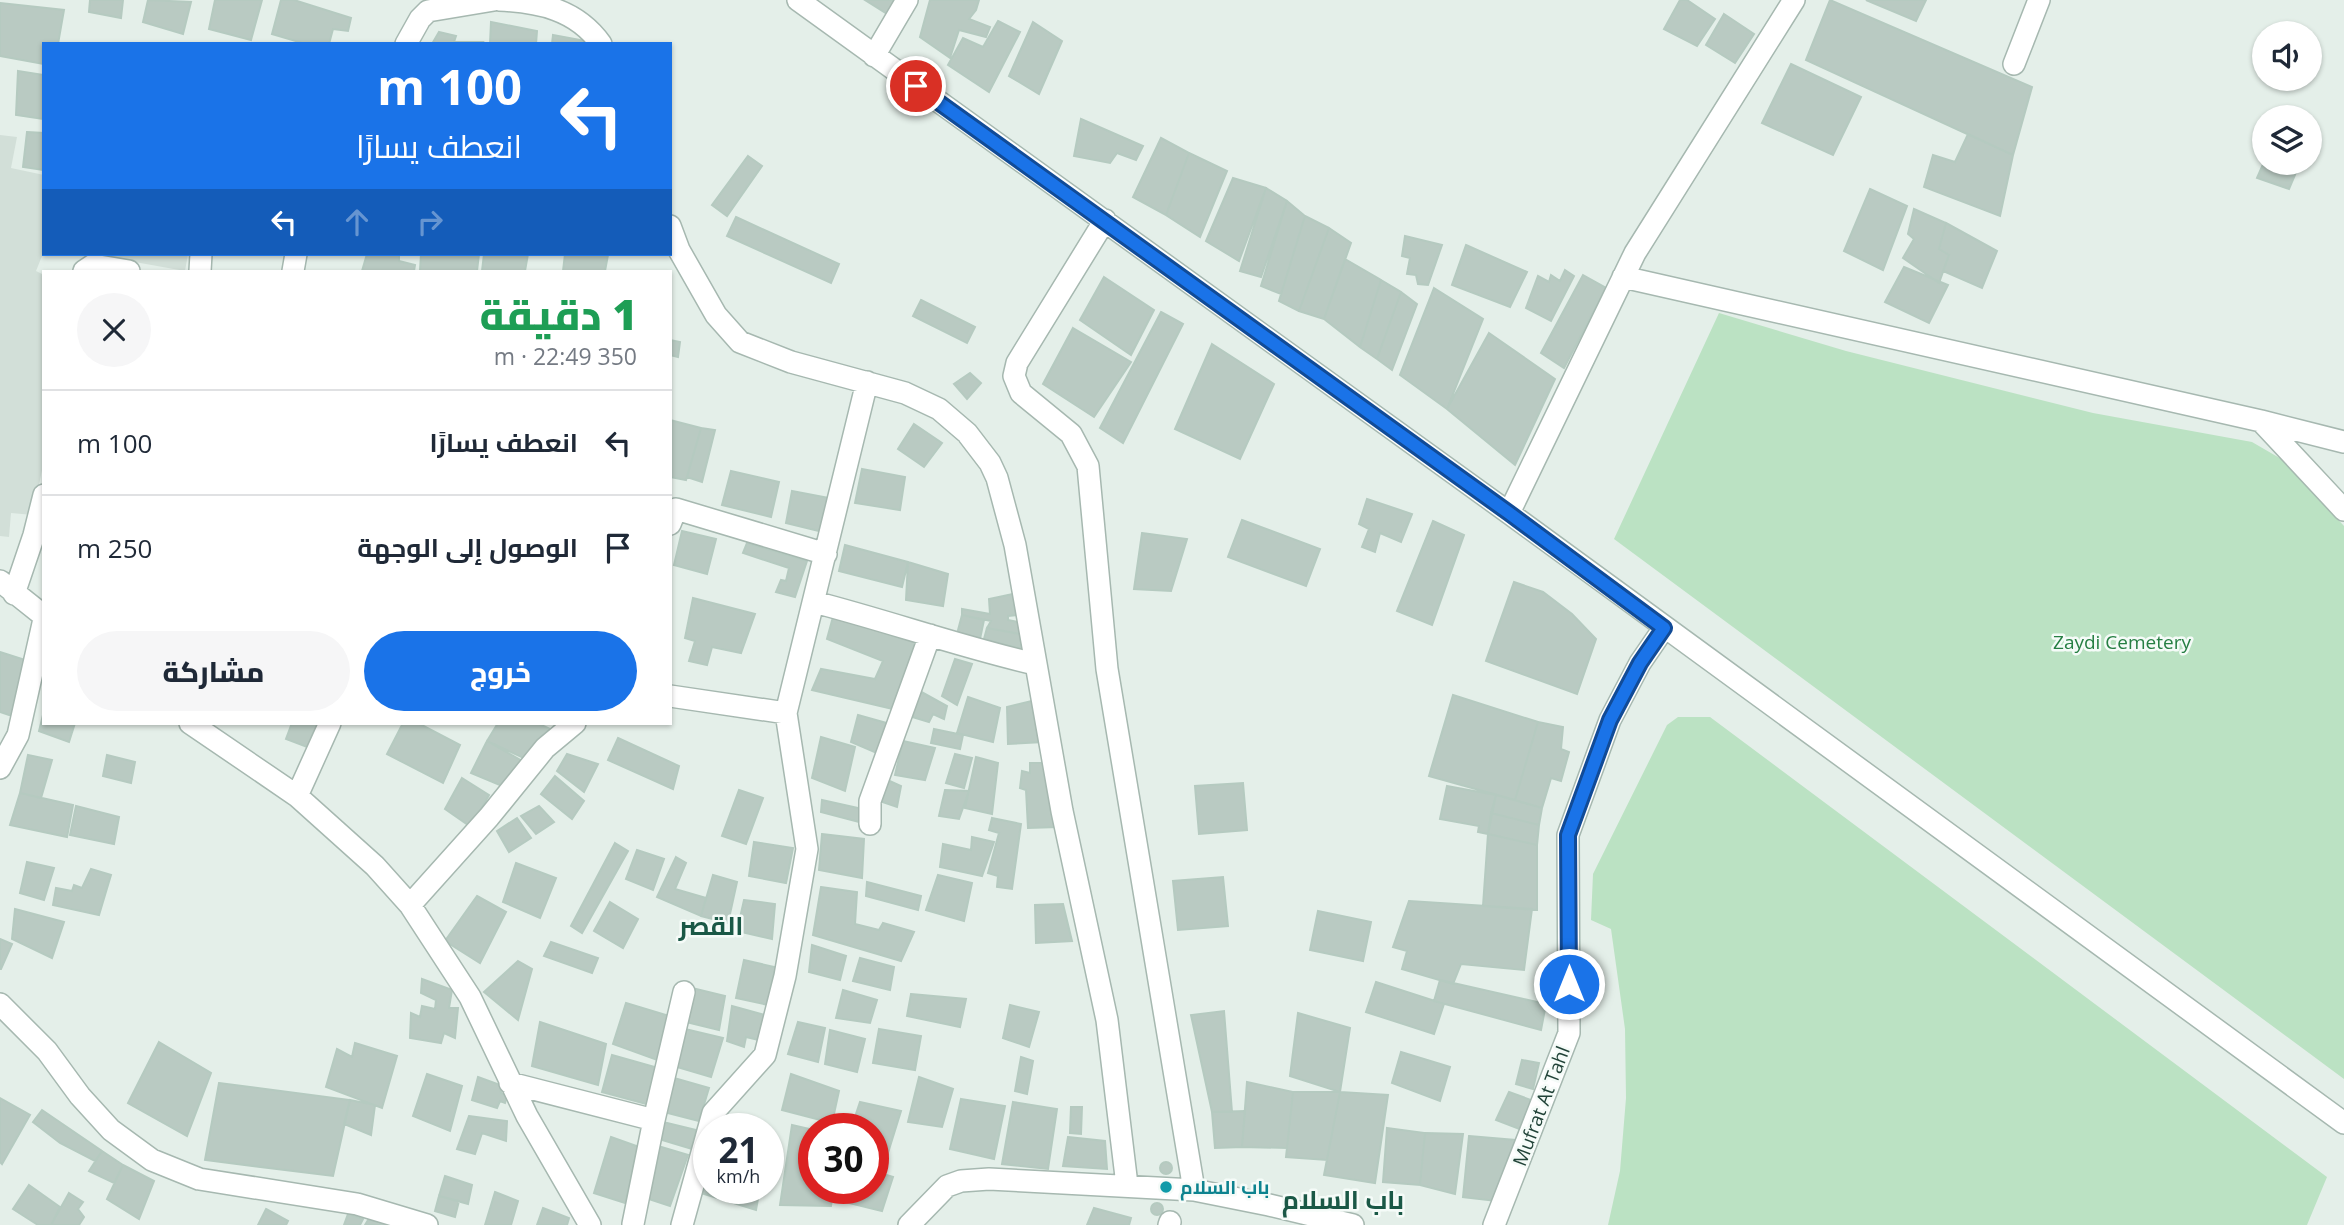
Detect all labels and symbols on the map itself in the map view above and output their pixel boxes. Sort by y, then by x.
pin [886,56,946,116]
park label: Zaydi Cemetery [2053,629,2191,655]
district label: القصر [678,907,743,943]
position arrow [1532,947,1606,1021]
street label: Mufrat At Tahl [1506,1042,1576,1170]
speed limit sign: 30 [798,1113,889,1204]
place label: باب السلام [1180,1174,1270,1201]
marker: باب السلام [1158,1179,1174,1195]
district label: باب السلام [1282,1181,1404,1218]

